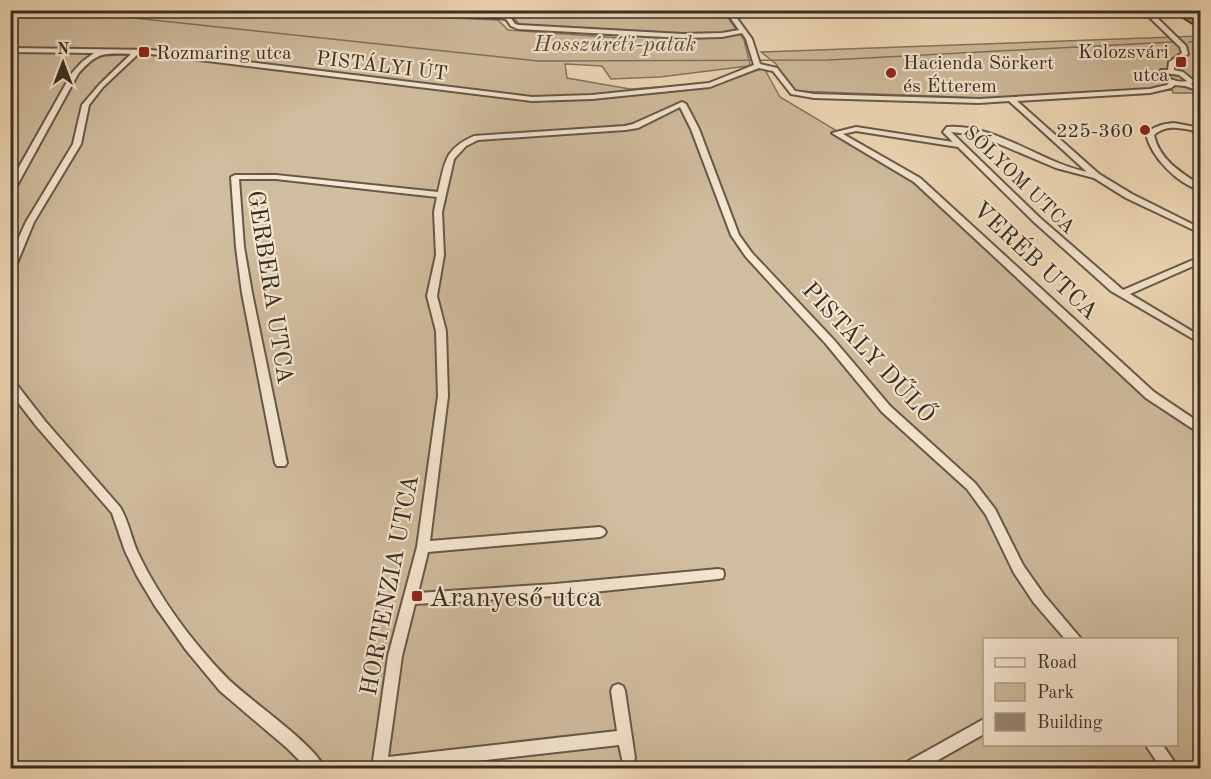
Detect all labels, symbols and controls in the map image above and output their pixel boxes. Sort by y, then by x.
north arrow [33,33,93,93]
water label: Hosszúréti-patak [533,34,697,56]
text: N [57,42,70,58]
place label: Kolozsvári utca [1078,43,1169,86]
place label: Rozmaring utca [156,44,292,64]
marker: Rozmaring utca [137,45,151,59]
street label: PISTÁLYI ÚT [315,45,449,85]
place label: Hacienda Sörkert és Étterem [903,54,1054,97]
marker: Kolozsvári utca [1174,55,1188,69]
marker: Hacienda Sörkert és Étterem [884,66,898,80]
street label: SÓLYOM UTCA [959,120,1081,238]
place label: 225-360 [1056,122,1133,142]
marker: 225-360 [1138,123,1152,137]
street label: GERBERA UTCA [242,189,296,386]
street label: VERÉB UTCA [968,195,1104,325]
street label: PISTÁLY DŰLŐ [797,275,942,428]
street label: HORTENZIA UTCA [358,473,424,698]
place label: Aranyeső utca [429,585,602,613]
marker: Aranyeső utca [410,589,424,603]
legend [983,638,1178,746]
text: Road [1037,654,1077,672]
text: Park [1037,684,1074,702]
text: Building [1037,714,1103,732]

